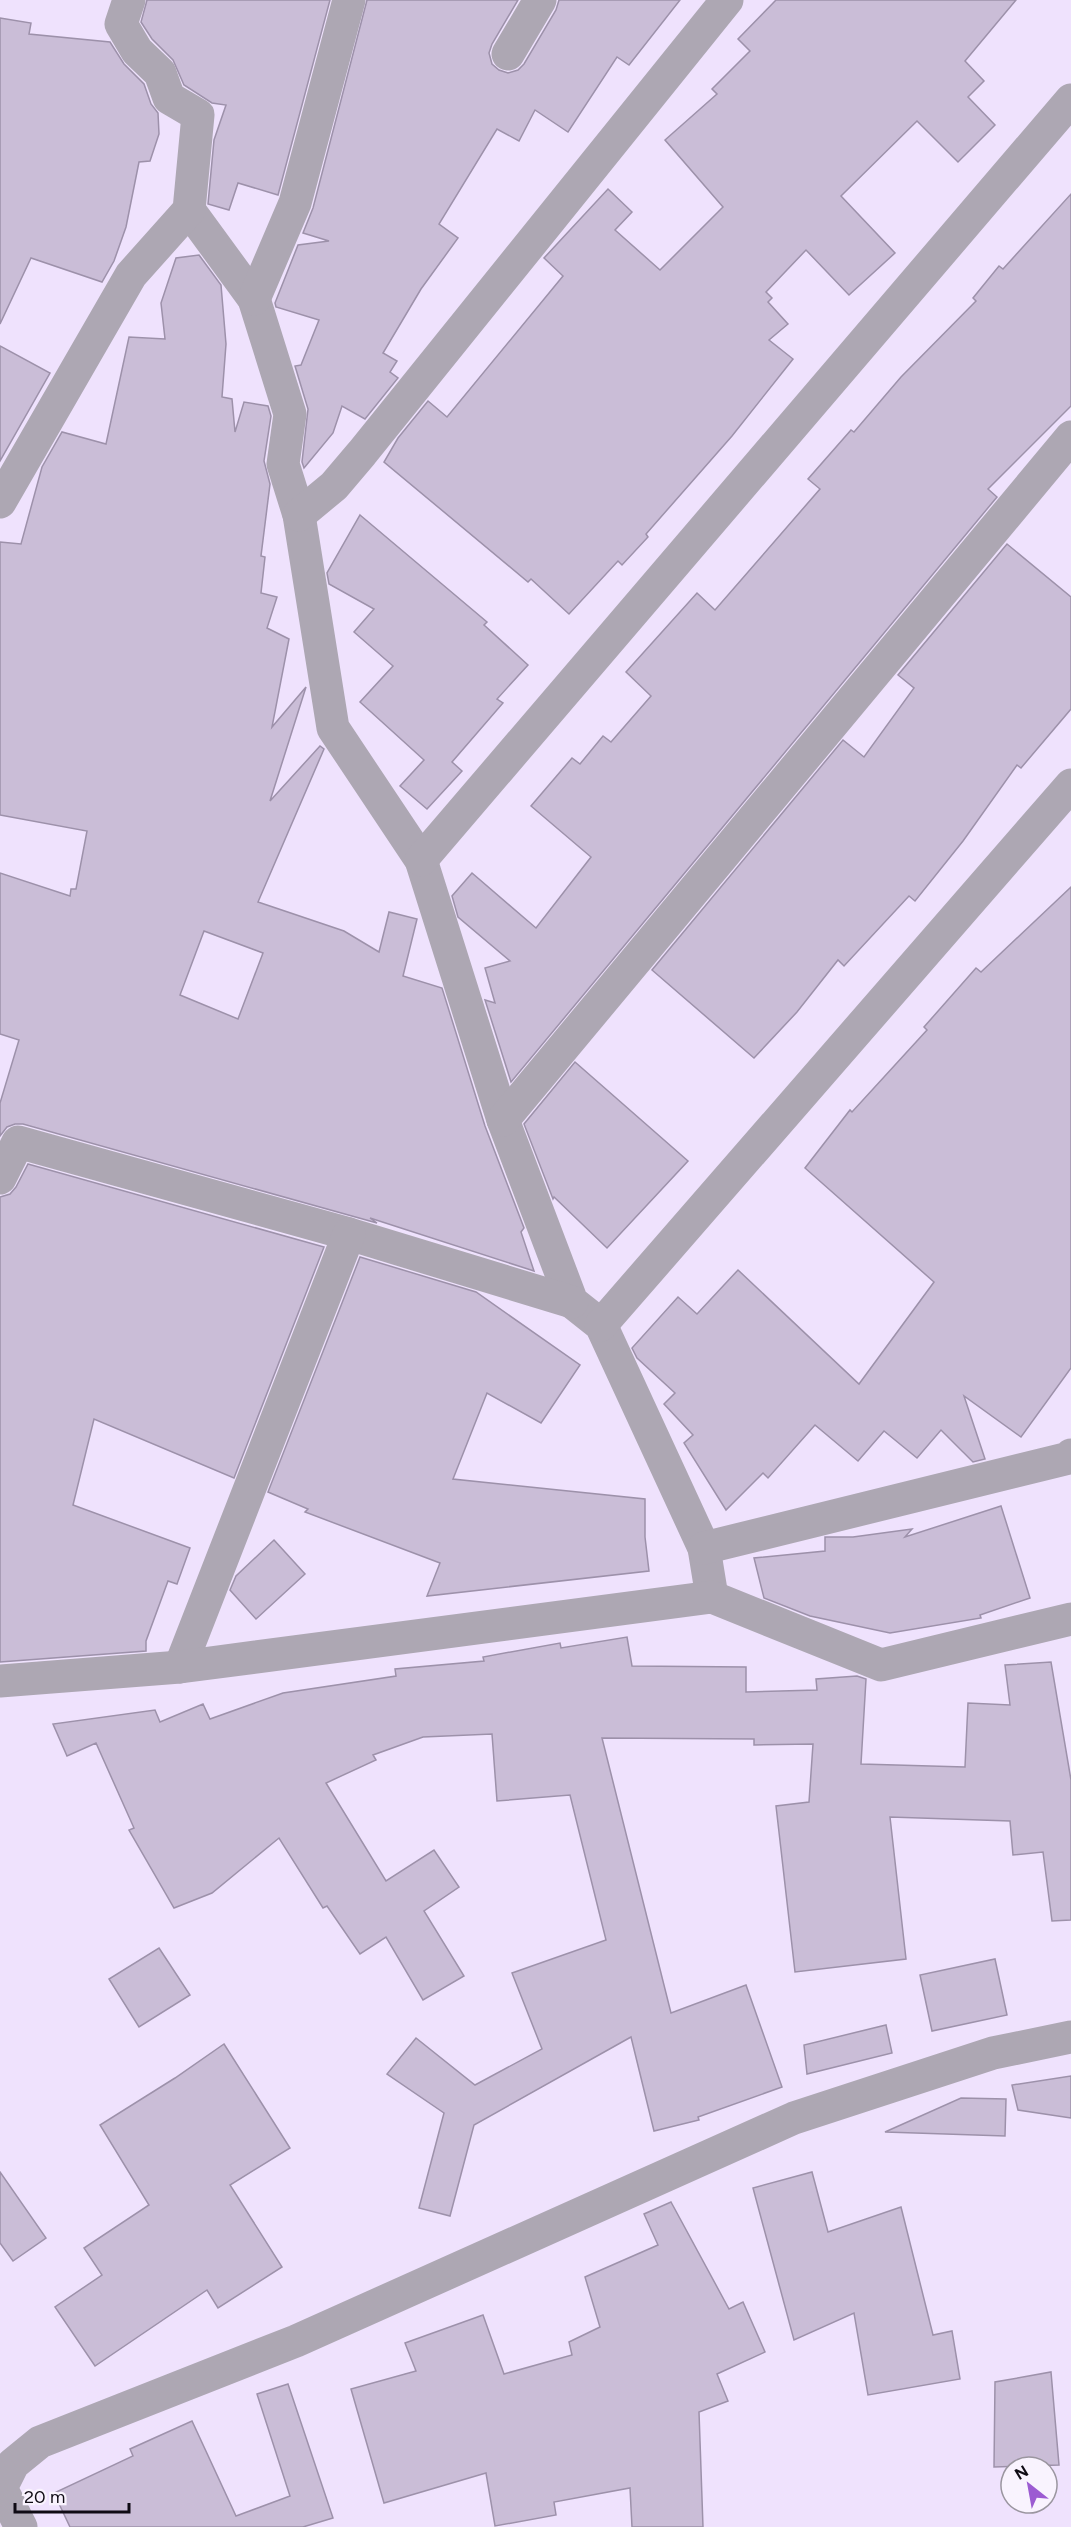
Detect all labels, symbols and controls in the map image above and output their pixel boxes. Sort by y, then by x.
north arrow [999,2455,1059,2515]
text: N [1011,2461,1032,2484]
scale bar [15,2476,129,2514]
text: 20 m [24,2486,65,2508]

